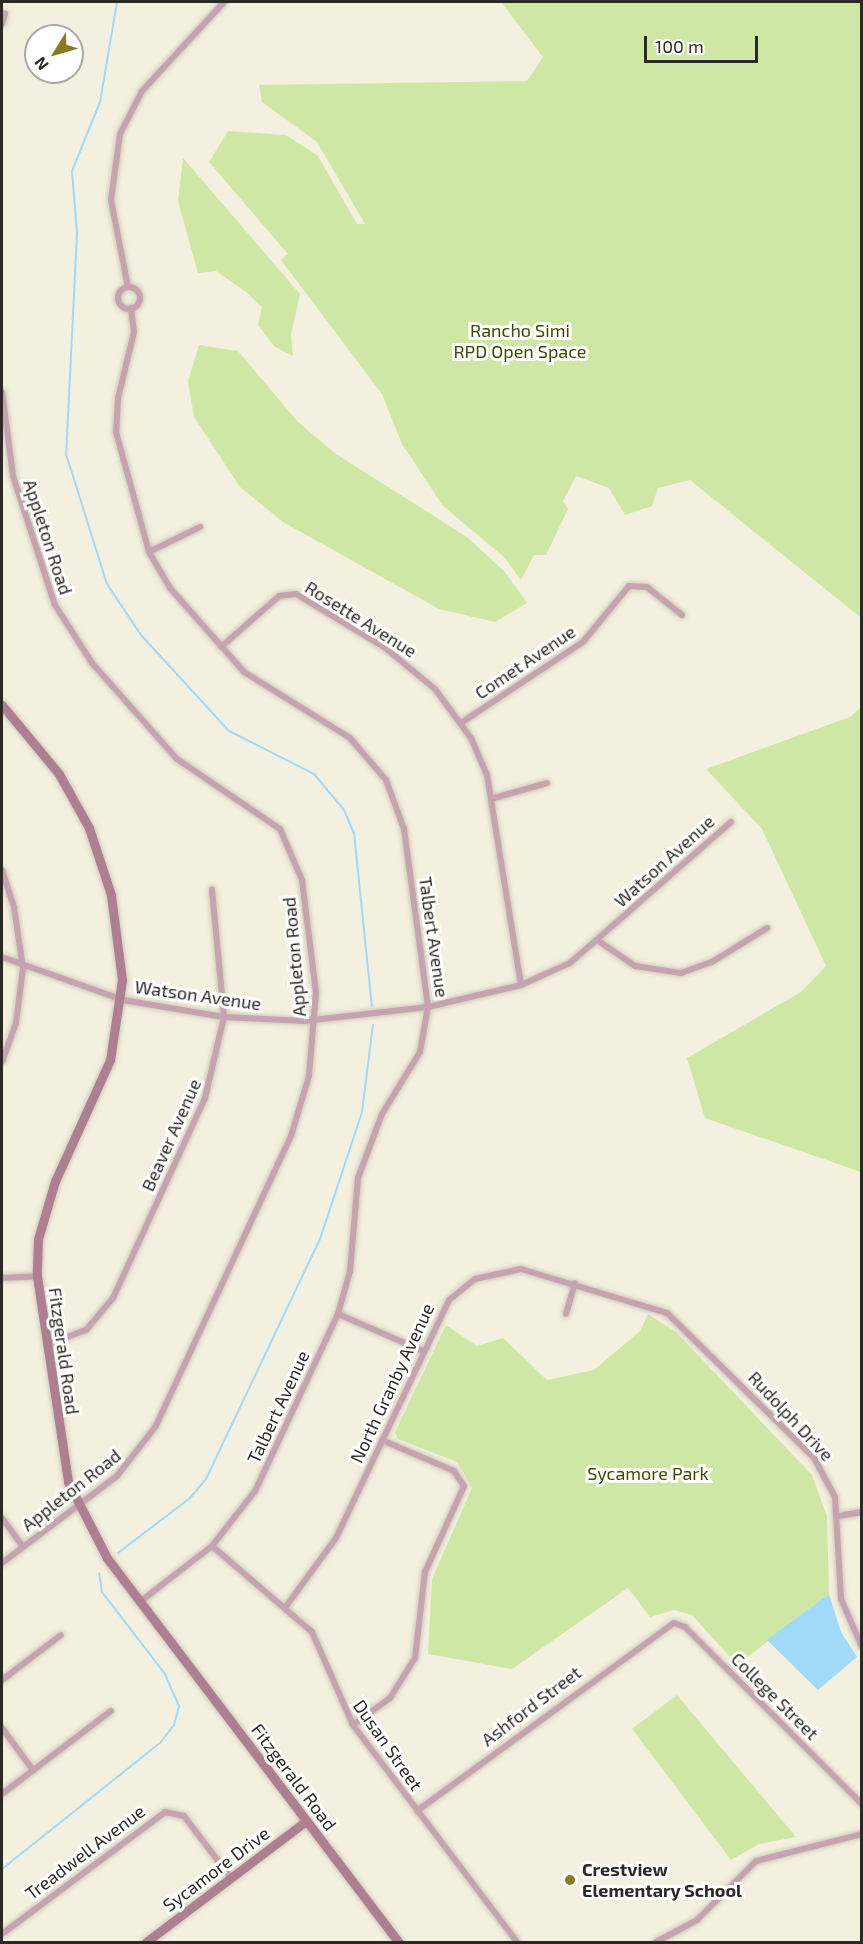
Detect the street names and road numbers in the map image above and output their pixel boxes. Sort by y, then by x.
street label: Appleton Road [19,477,77,597]
street label: Rosette Avenue [301,576,421,662]
street label: Comet Avenue [470,620,580,704]
street label: Watson Avenue [609,810,719,912]
street label: Talbert Avenue [415,875,453,999]
street label: Appleton Road [278,896,310,1018]
street label: Watson Avenue [133,975,263,1015]
street label: Beaver Avenue [136,1075,206,1195]
street label: Fitzgerald Road [44,1286,84,1416]
street label: North Granby Avenue [345,1299,439,1467]
street label: Talbert Avenue [242,1347,314,1467]
street label: Rudolph Drive [744,1367,838,1465]
street label: Appleton Road [17,1445,125,1535]
street label: College Street [727,1648,823,1744]
street label: Ashford Street [477,1662,585,1750]
street label: Dusan Street [349,1696,427,1794]
street label: Fitzgerald Road [247,1719,341,1835]
street label: Treadwell Avenue [21,1800,149,1904]
street label: Sycamore Drive [159,1822,273,1916]

